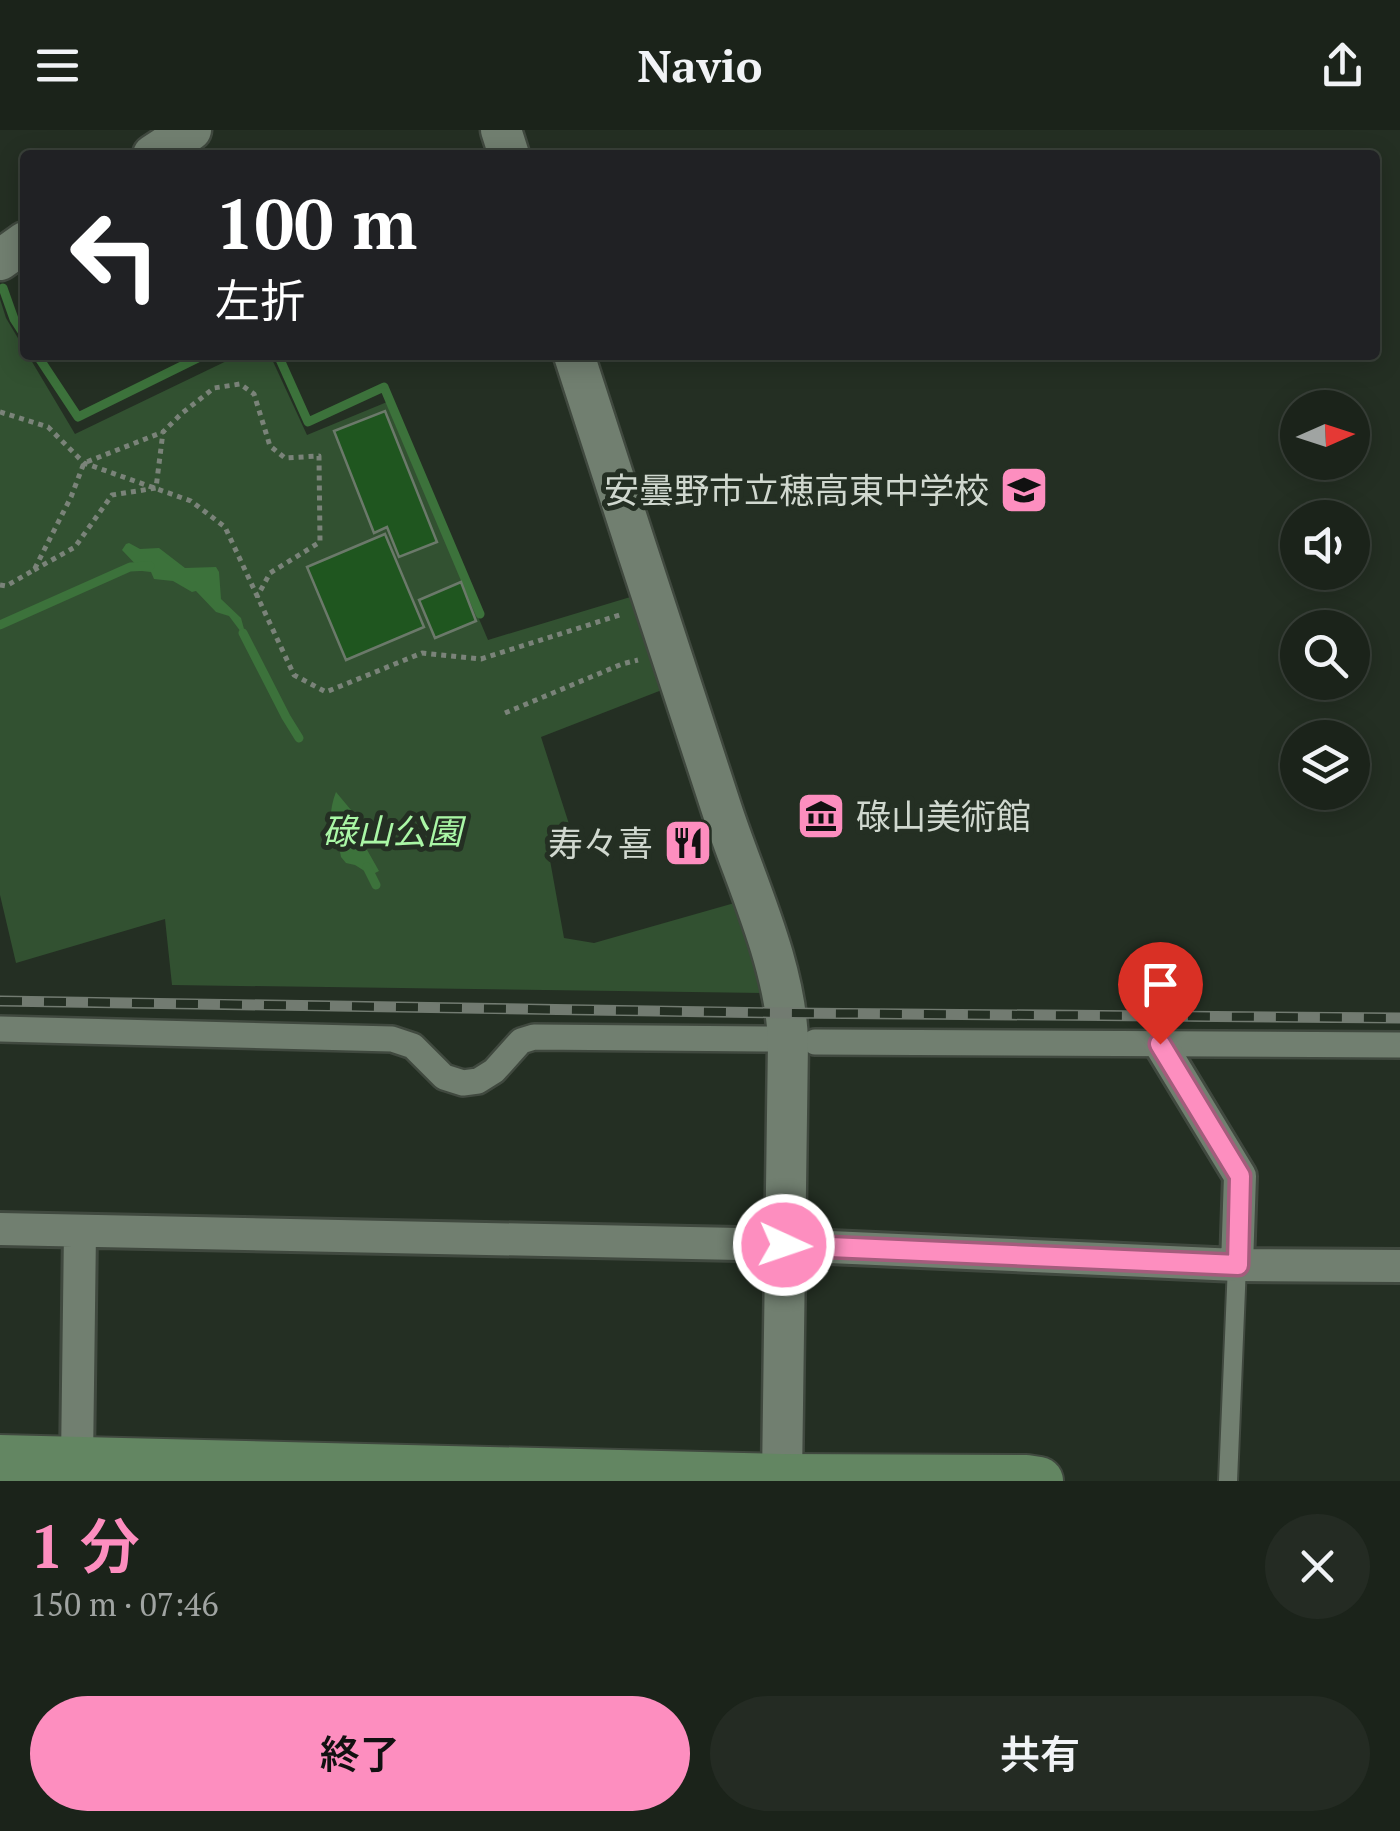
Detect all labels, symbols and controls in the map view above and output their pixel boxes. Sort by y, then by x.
text: Navio [637,35,763,95]
icon: menu [30,38,85,93]
icon: share [1315,38,1370,93]
text: 100 m [215,176,417,269]
icon: left [50,190,180,320]
text: 左折 [215,270,305,330]
north arrow [1280,390,1370,480]
map controls [1280,390,1370,810]
school or university icon: 安曇野市立穂高東中学校 [998,464,1050,516]
place label: 安曇野市立穂高東中学校 [604,467,989,513]
button: sound [1280,500,1370,590]
button: search [1280,610,1370,700]
button: layers [1280,720,1370,810]
museum icon: 碌山美術館 [795,790,847,842]
place label: 碌山美術館 [856,793,1031,839]
park label: 碌山公園 [322,808,467,854]
restaurant icon: 寿々喜 [662,817,714,869]
place label: 寿々喜 [548,820,653,866]
pin [1118,942,1203,1045]
icon: arrive [1133,957,1188,1012]
position arrow [732,1193,836,1297]
text: 1 分 [30,1506,140,1585]
button: close [1265,1514,1370,1619]
text: 150 m · 07:46 [30,1583,218,1625]
button: 終了 [30,1696,690,1811]
button: 共有 [710,1696,1370,1811]

